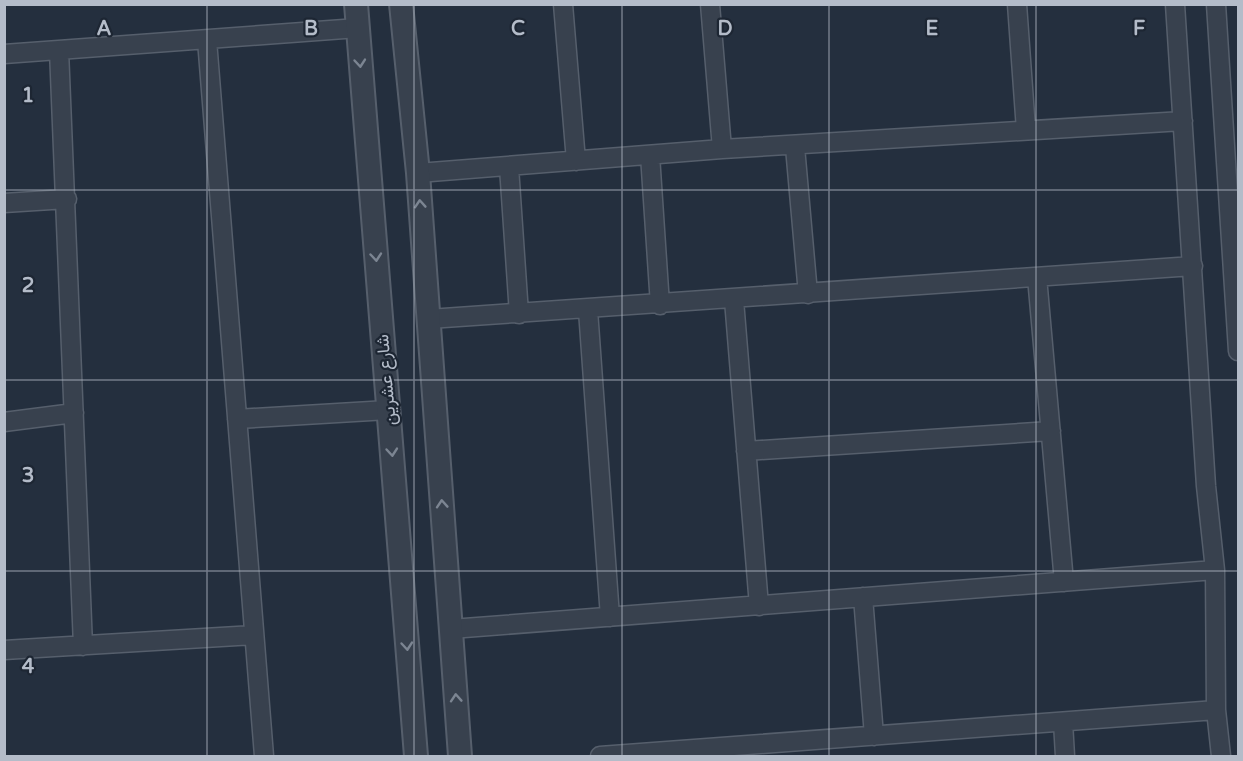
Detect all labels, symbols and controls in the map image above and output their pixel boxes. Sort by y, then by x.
text: A [97,17,112,41]
text: B [304,17,318,41]
text: C [511,17,525,41]
text: D [717,17,733,41]
text: E [926,17,939,41]
text: F [1133,17,1145,41]
one-way arrow [353,58,366,67]
text: 1 [22,84,34,108]
one-way arrow [414,200,427,209]
one-way arrow [369,253,382,262]
text: 2 [22,274,34,298]
street label: شارع عشرين [371,333,402,427]
one-way arrow [385,447,398,456]
text: 3 [22,464,34,488]
one-way arrow [435,499,448,508]
one-way arrow [401,641,414,650]
text: 4 [22,655,35,679]
one-way arrow [449,694,462,703]

